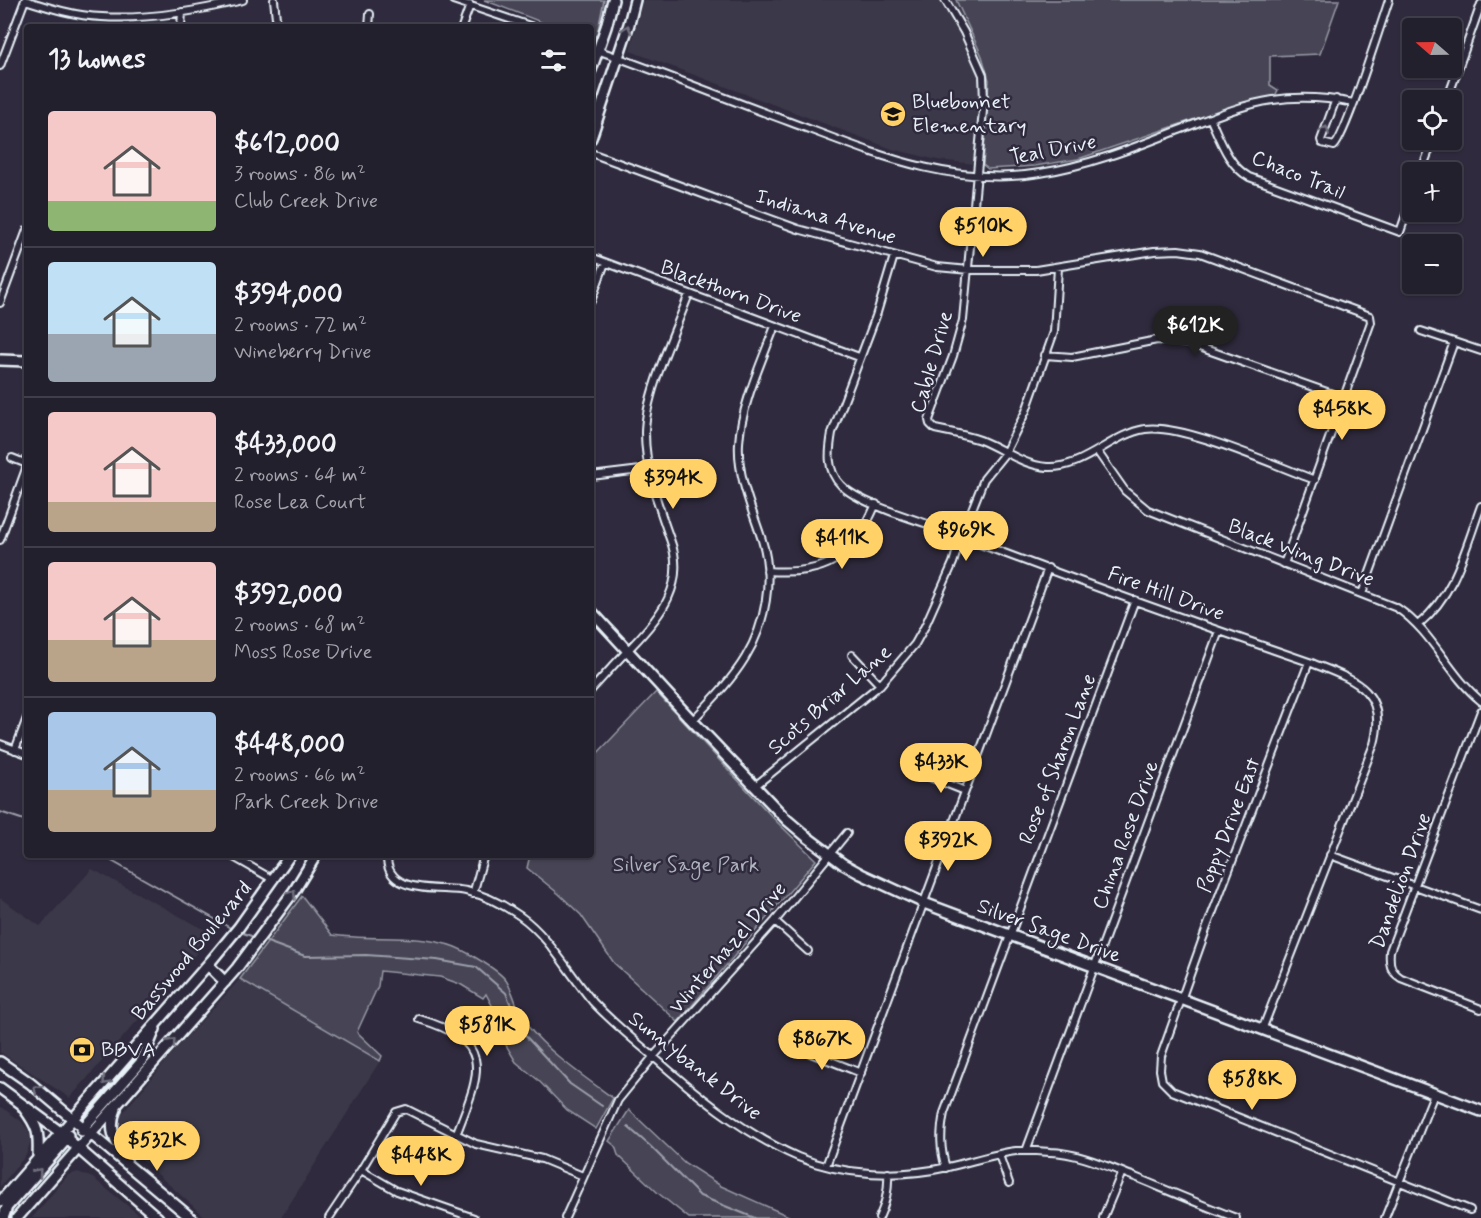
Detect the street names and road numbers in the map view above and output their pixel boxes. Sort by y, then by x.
street label: Teal Drive [1007,128,1099,172]
street label: Chaco Trail [1247,144,1349,206]
street label: Indiana Avenue [752,182,900,252]
street label: Blackthorn Drive [656,253,806,331]
street label: Cable Drive [904,308,960,416]
street label: Black Wing Drive [1224,512,1378,594]
street label: Fire Hill Drive [1104,560,1228,628]
street label: Scots Briar Lane [762,638,898,762]
street label: Rose of Sharon Lane [1013,670,1103,848]
street label: Poppy Drive East [1190,753,1268,897]
street label: China Rose Drive [1086,756,1166,913]
street label: Dandelion Drive [1363,809,1439,953]
street label: Basswood Boulevard [125,875,259,1027]
street label: Winterhazel Drive [663,876,793,1020]
street label: Silver Sage Drive [973,892,1125,971]
street label: Sunnybank Drive [622,1005,768,1127]

